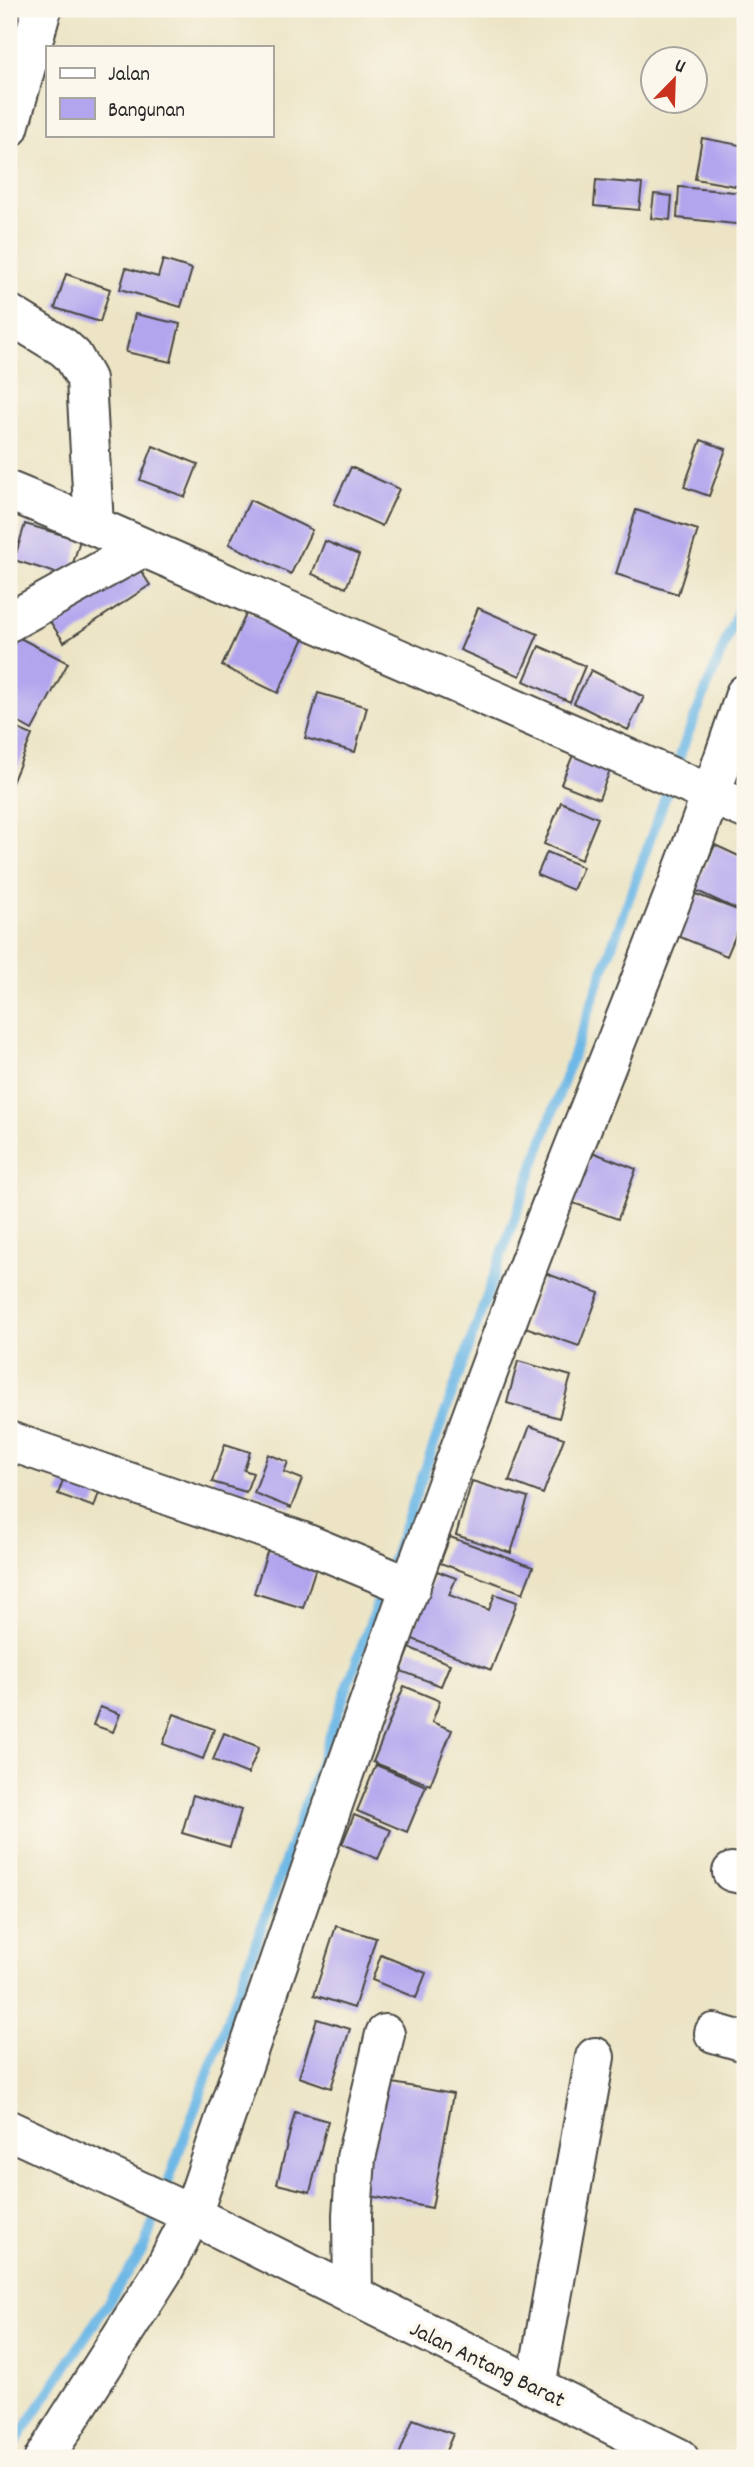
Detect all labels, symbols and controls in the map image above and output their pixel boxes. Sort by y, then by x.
legend [46,46,273,136]
north arrow [638,46,708,116]
text: U [670,53,689,82]
text: Jalan [108,61,150,91]
text: Bangunan [108,97,185,127]
street label: Jalan Antang Barat [403,2314,570,2418]

